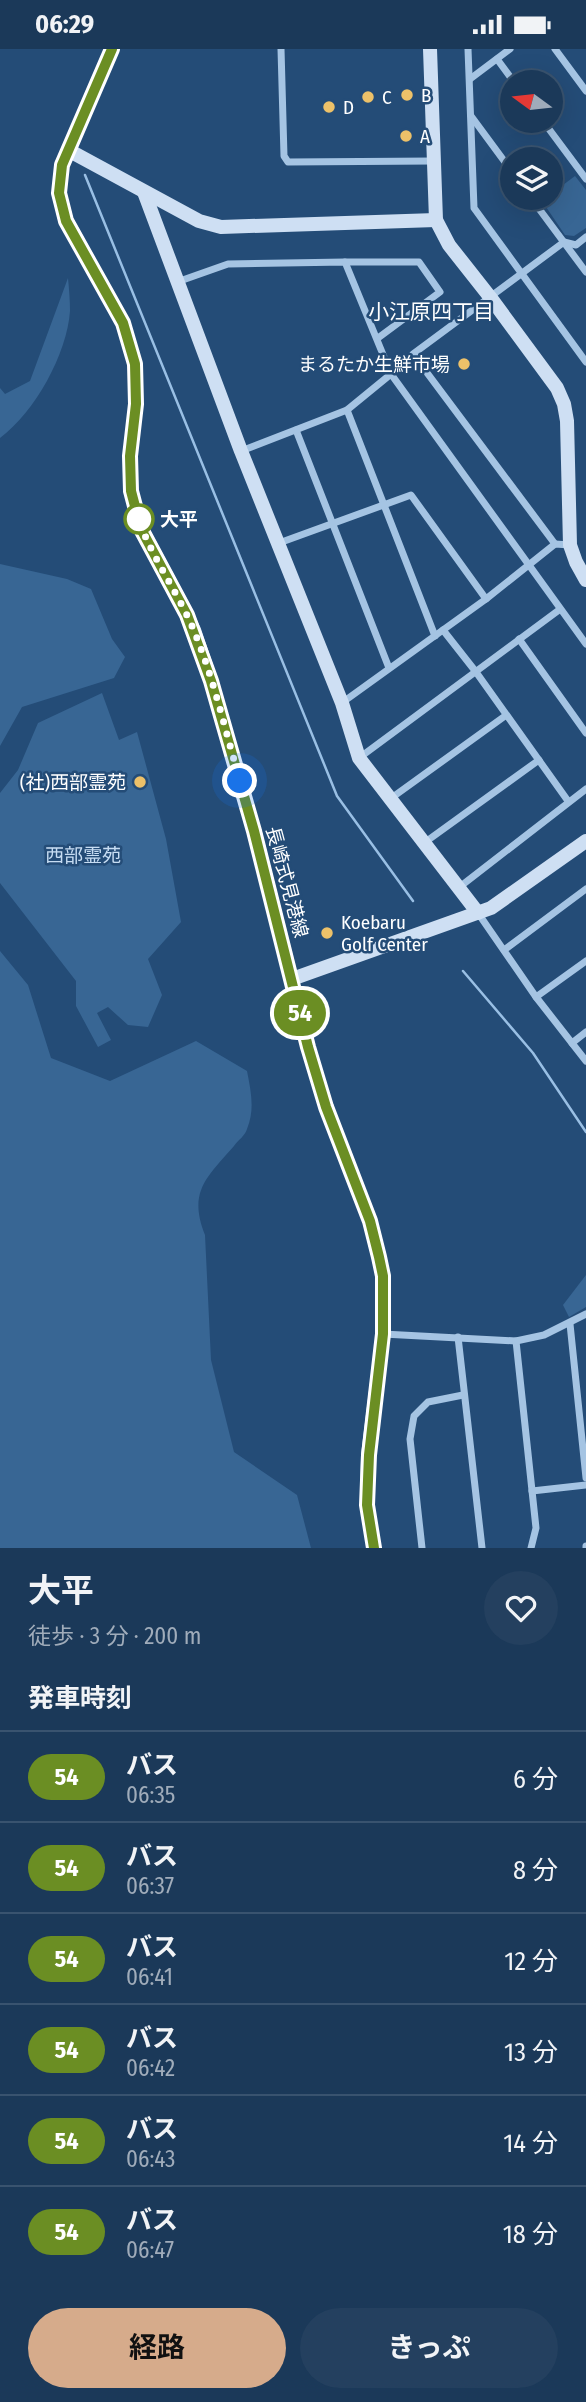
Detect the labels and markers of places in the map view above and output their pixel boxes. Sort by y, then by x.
place label: B [421,84,431,107]
place label: C [382,86,392,109]
marker: B [399,87,415,103]
marker: C [360,89,376,105]
place label: D [343,96,354,119]
marker: D [321,99,337,115]
place label: A [420,125,430,148]
marker: A [398,128,414,144]
place label: まるたか生鮮市場 [298,353,450,376]
marker: まるたか生鮮市場 [456,356,472,372]
marker: 大平 [124,504,154,534]
place label: 大平 [160,508,198,531]
place label: (社)西部霊苑 [20,771,126,794]
marker: (社)西部霊苑 [132,774,148,790]
place label: Koebaru Golf Center [341,911,428,956]
marker: Koebaru Golf Center [319,925,335,941]

